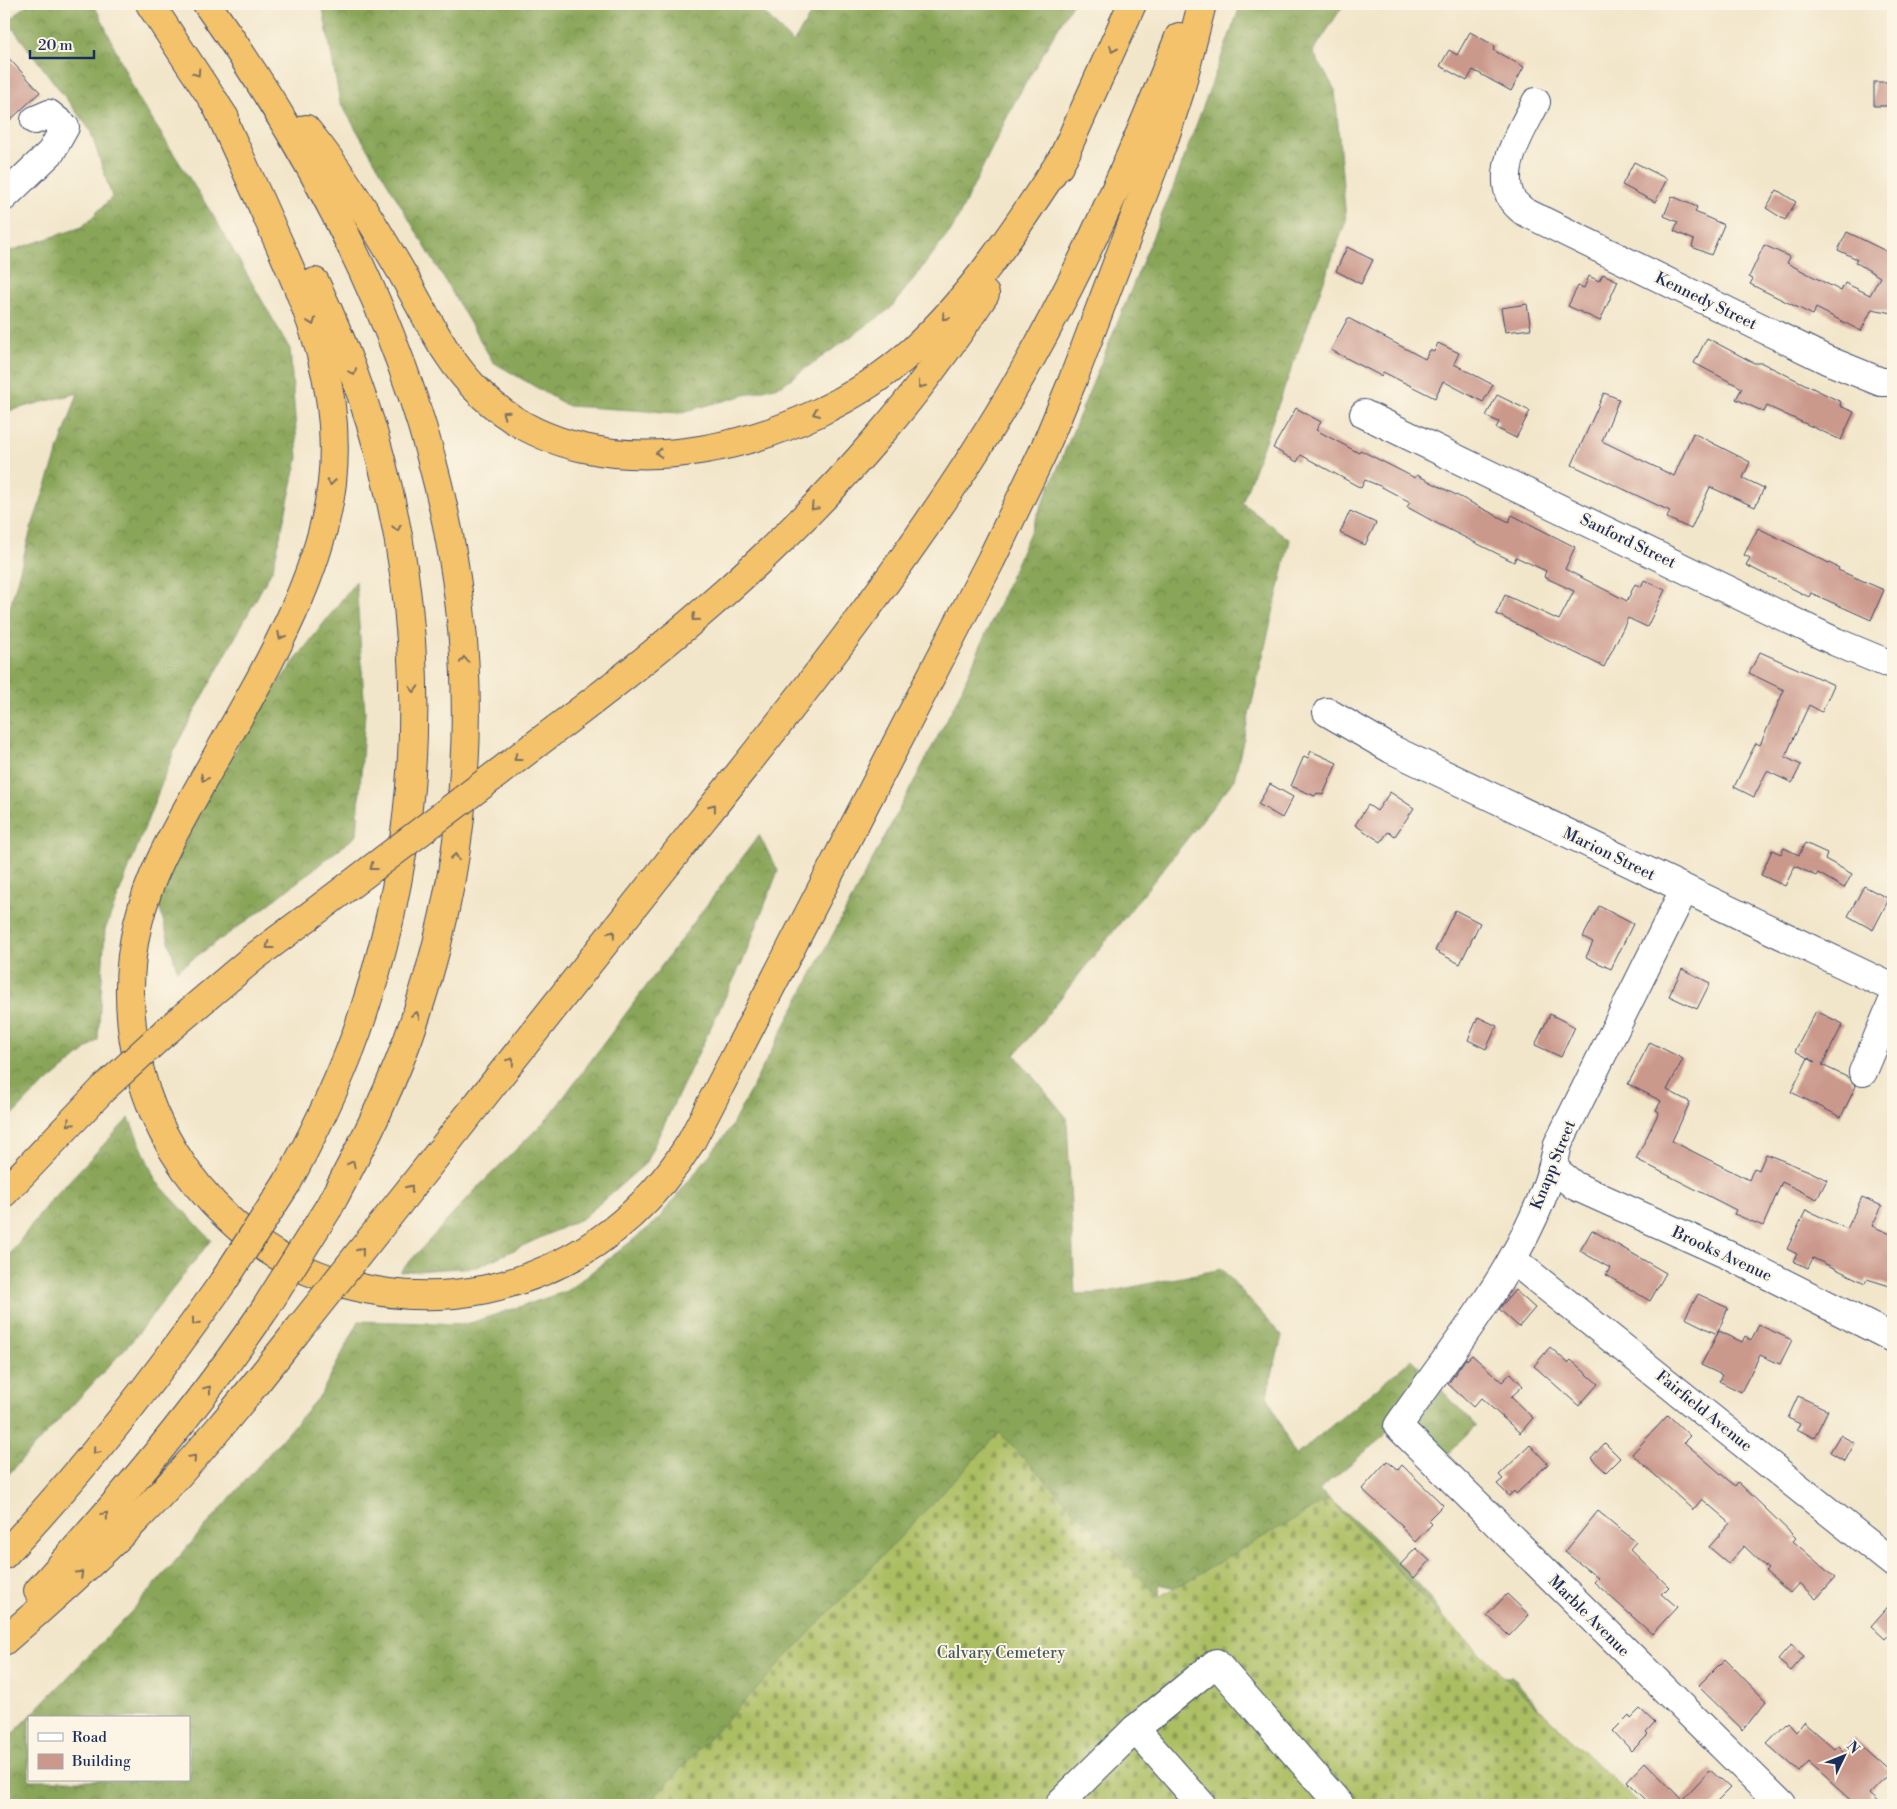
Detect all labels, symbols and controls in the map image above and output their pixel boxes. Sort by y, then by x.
scale bar [30,28,94,60]
text: 20 m [38,36,73,55]
one-way arrow [1109,44,1120,53]
one-way arrow [191,68,200,77]
street label: Kennedy Street [1652,268,1760,334]
one-way arrow [942,312,951,321]
one-way arrow [306,318,316,326]
one-way arrow [347,367,357,376]
one-way arrow [918,379,926,388]
one-way arrow [812,407,821,418]
one-way arrow [501,411,511,420]
one-way arrow [655,448,663,459]
one-way arrow [326,478,337,486]
one-way arrow [811,502,820,511]
street label: Sanford Street [1577,509,1679,573]
one-way arrow [392,524,402,532]
one-way arrow [692,613,701,622]
one-way arrow [277,630,287,639]
one-way arrow [458,656,469,664]
one-way arrow [408,686,419,694]
one-way arrow [514,753,523,761]
one-way arrow [200,773,210,782]
one-way arrow [708,804,716,813]
street label: Marion Street [1560,823,1659,885]
one-way arrow [450,853,460,862]
one-way arrow [369,861,379,870]
one-way arrow [606,930,615,940]
one-way arrow [265,940,275,949]
one-way arrow [410,1011,420,1019]
one-way arrow [505,1058,513,1067]
one-way arrow [67,1117,76,1126]
street label: Knapp Street [1526,1117,1580,1213]
one-way arrow [346,1160,356,1169]
one-way arrow [404,1185,413,1194]
street label: Brooks Avenue [1668,1222,1775,1286]
one-way arrow [355,1247,364,1256]
one-way arrow [192,1316,201,1326]
street label: Fairfield Avenue [1652,1366,1756,1456]
one-way arrow [203,1386,211,1395]
one-way arrow [94,1445,102,1454]
one-way arrow [187,1454,196,1463]
one-way arrow [100,1511,109,1520]
one-way arrow [74,1571,83,1580]
street label: Marble Avenue [1544,1571,1634,1661]
park label: Calvary Cemetery [937,1643,1066,1663]
legend [28,1716,190,1782]
text: Road [72,1728,107,1747]
north arrow [1820,1732,1870,1782]
text: N [1842,1738,1863,1758]
text: Building [71,1752,131,1771]

